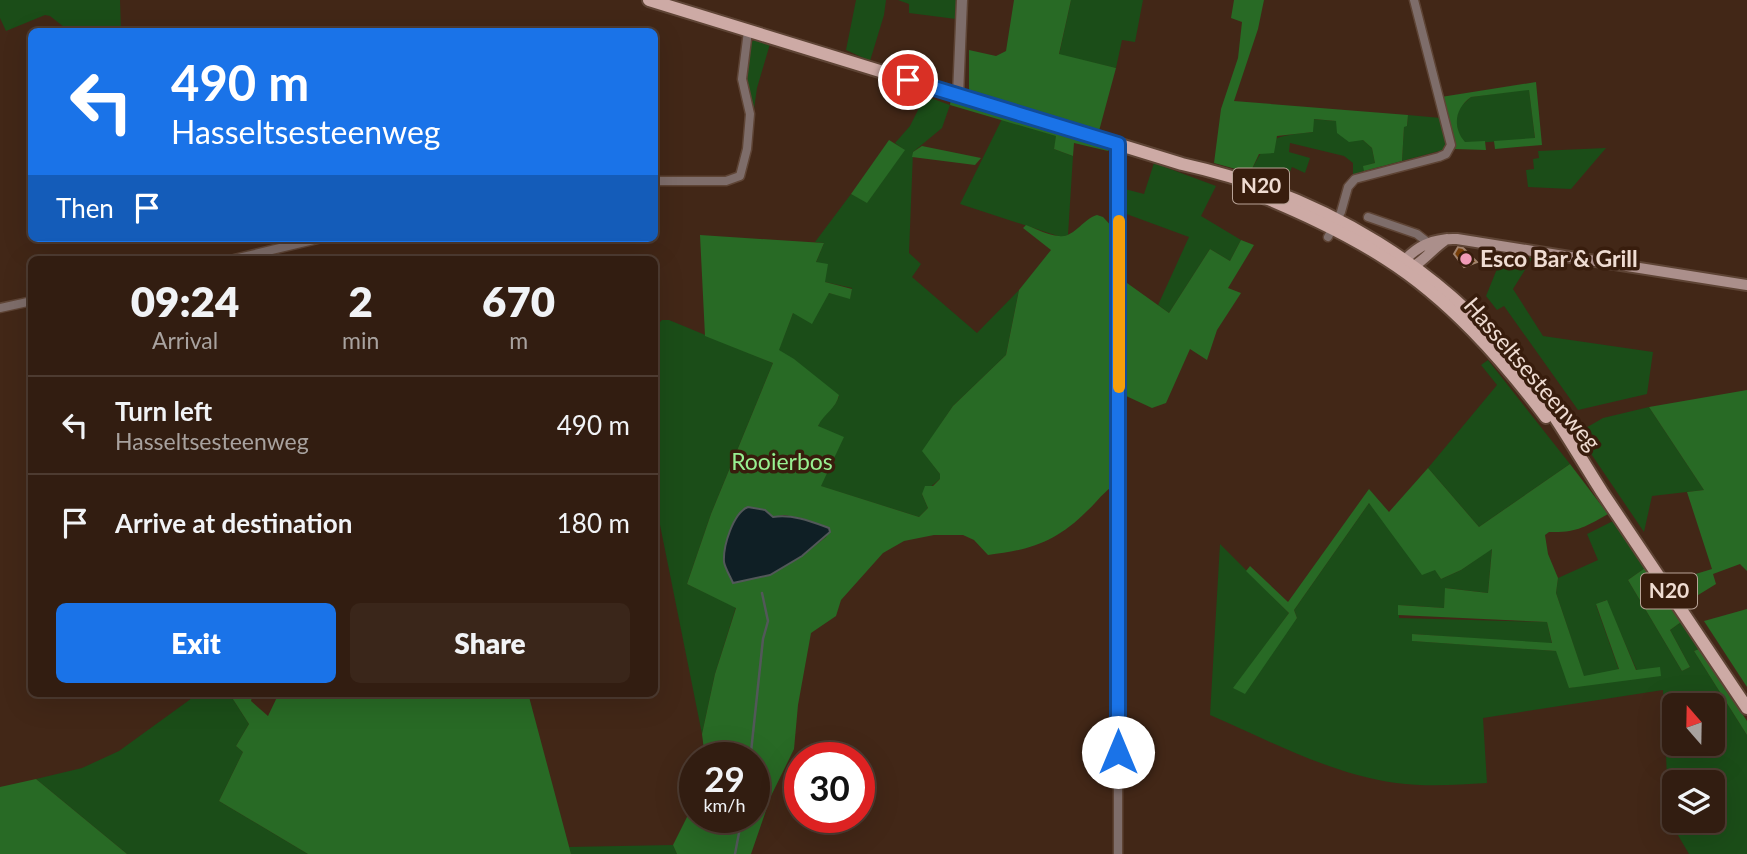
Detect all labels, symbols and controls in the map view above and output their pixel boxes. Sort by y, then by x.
pin [878,50,938,110]
text: 490 m [171,53,309,111]
icon: left [56,56,147,147]
icon: arrive [889,61,927,99]
text: Hasseltsesteenweg [171,112,441,151]
road number: N20 [1233,168,1289,204]
icon: arrive [128,189,166,227]
text: Then [56,192,114,224]
place label: Esco Bar & Grill [1480,244,1638,272]
marker: Esco Bar & Grill [1458,251,1474,267]
text: 09:24 [131,276,239,326]
text: 2 [349,276,373,326]
text: 670 [482,276,555,326]
street label: Hasseltsesteenweg [1459,291,1607,456]
text: Arrival [152,326,218,354]
text: min [342,326,379,354]
text: m [509,326,528,354]
text: Turn left [115,395,212,427]
icon: left [56,406,94,444]
text: 490 m [557,409,630,441]
text: Hasseltsesteenweg [115,427,309,455]
park label: Rooierbos [731,447,833,475]
icon: arrive [56,504,94,542]
text: Arrive at destination [115,507,352,539]
text: 180 m [557,507,630,539]
road number: N20 [1641,574,1697,608]
button: Exit [56,603,336,683]
button: Share [350,603,630,683]
north arrow [1662,693,1726,756]
map controls [1662,693,1725,833]
position arrow [1081,715,1155,789]
speed limit sign: 30 [784,742,875,833]
text: 29 [704,757,745,799]
button: layers [1662,770,1725,833]
text: km/h [703,794,746,816]

